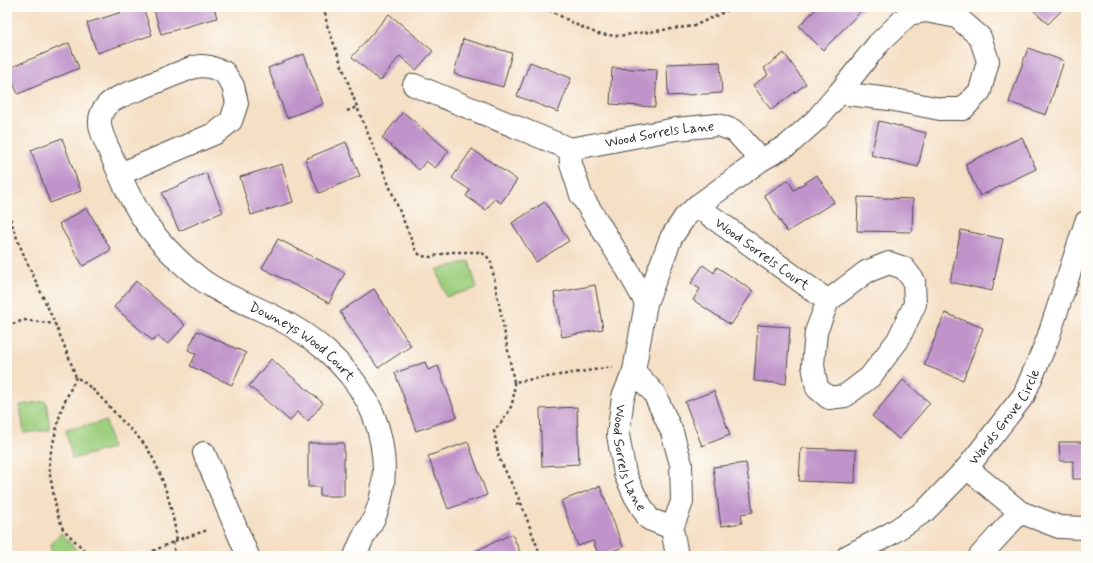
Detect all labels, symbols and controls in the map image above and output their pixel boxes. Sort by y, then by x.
street label: Wood Sorrels Lane [604,117,715,152]
street label: Wood Sorrels Court [711,214,814,295]
street label: Downeys Wood Court [246,298,359,386]
street label: Wards Grove Circle [965,366,1044,469]
street label: Wood Sorrels Lane [608,403,650,515]

